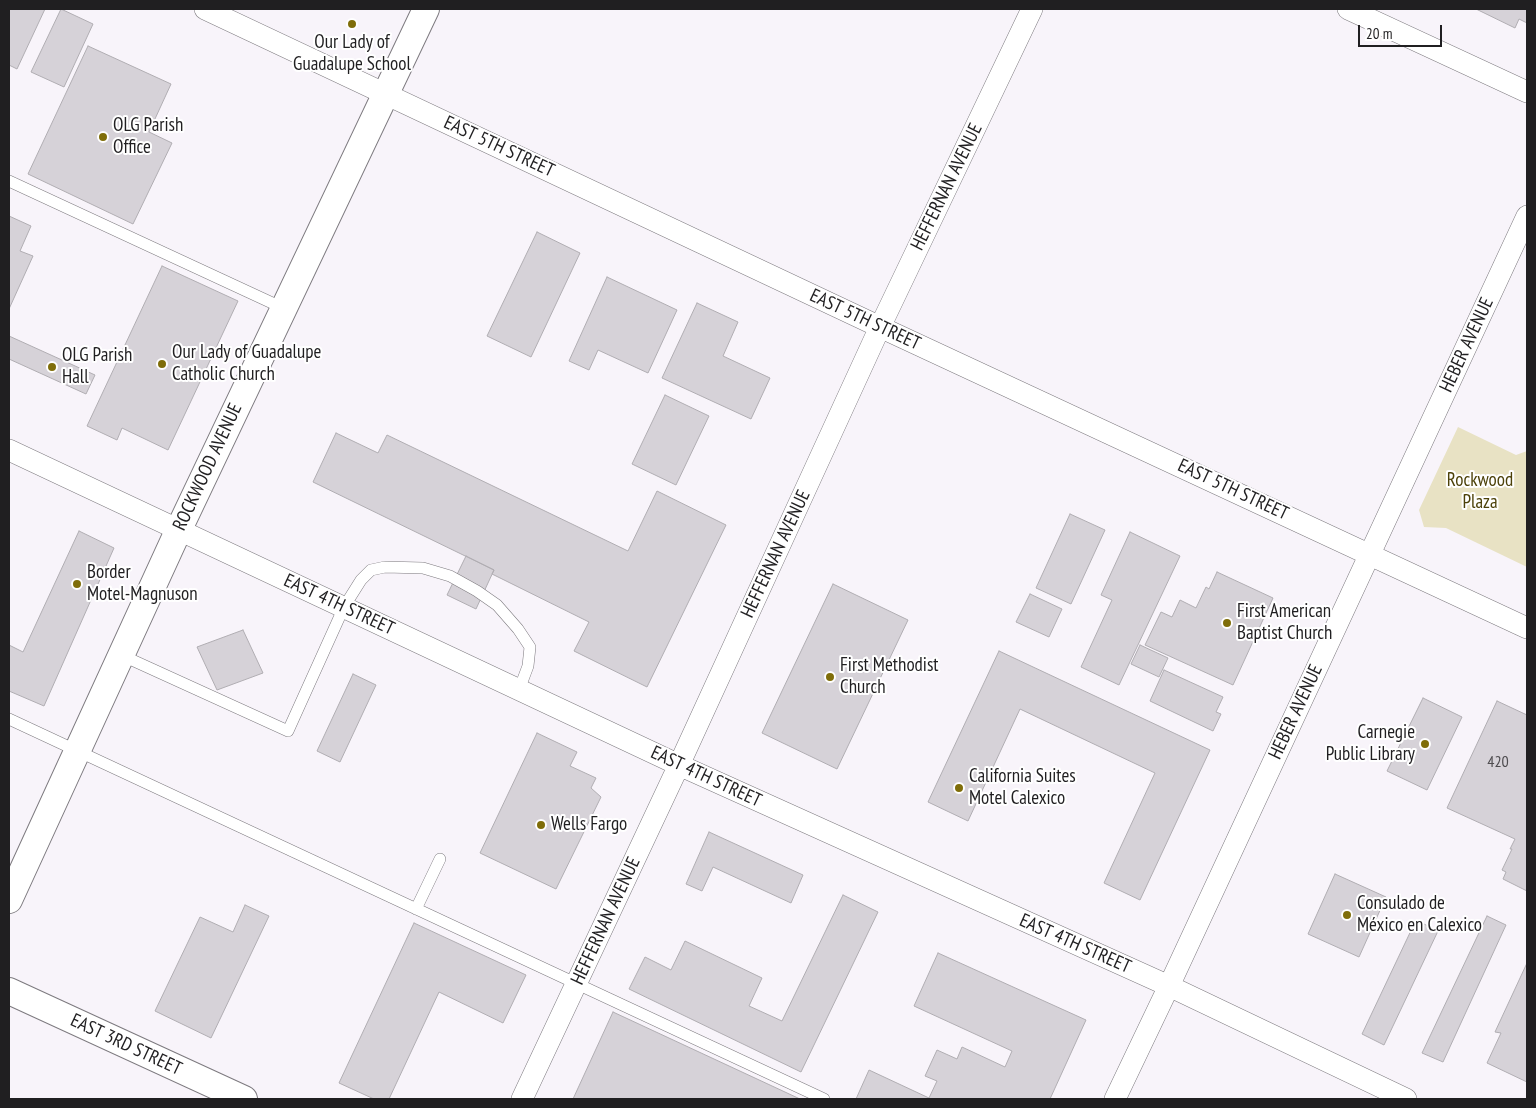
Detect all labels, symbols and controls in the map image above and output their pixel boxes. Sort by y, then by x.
scale bar [1361,15,1445,47]
marker: Our Lady of Guadalupe School [346,18,358,30]
text: 20 m [1366,24,1392,43]
place label: Our Lady of Guadalupe School [293,32,411,76]
street label: EAST 5TH STREET [440,111,558,183]
place label: OLG Parish Office [113,115,183,159]
street label: HEFFERNAN AVENUE [906,120,988,254]
marker: OLG Parish Office [97,131,109,143]
street label: EAST 5TH STREET [806,284,924,356]
street label: HEBER AVENUE [1435,294,1499,396]
place label: Our Lady of Guadalupe Catholic Church [172,342,321,386]
place label: OLG Parish Hall [62,345,132,389]
marker: Our Lady of Guadalupe Catholic Church [156,358,168,370]
marker: OLG Parish Hall [46,361,58,373]
street label: ROCKWOOD AVENUE [169,400,247,534]
street label: EAST 5TH STREET [1174,454,1292,526]
park label: Rockwood Plaza [1447,470,1513,514]
street label: HEFFERNAN AVENUE [736,487,816,621]
place label: Border Motel-Magnuson [87,562,198,606]
street label: EAST 4TH STREET [280,569,398,641]
marker: Border Motel-Magnuson [71,578,83,590]
place label: First American Baptist Church [1237,601,1332,645]
marker: First American Baptist Church [1221,617,1233,629]
place label: First Methodist Church [840,655,939,699]
street label: HEBER AVENUE [1264,661,1328,763]
marker: First Methodist Church [824,671,836,683]
place label: Carnegie Public Library [1326,722,1415,766]
marker: Carnegie Public Library [1419,738,1431,750]
street label: EAST 4TH STREET [647,741,765,813]
house number: 420 [1487,752,1509,772]
place label: California Suites Motel Calexico [969,766,1076,810]
marker: California Suites Motel Calexico [953,782,965,794]
place label: Wells Fargo [551,814,627,836]
marker: Wells Fargo [535,819,547,831]
street label: HEFFERNAN AVENUE [566,854,646,988]
place label: Consulado de México en Calexico [1357,893,1482,937]
street label: EAST 4TH STREET [1016,909,1134,979]
marker: Consulado de México en Calexico [1341,909,1353,921]
street label: EAST 3RD STREET [67,1009,185,1081]

